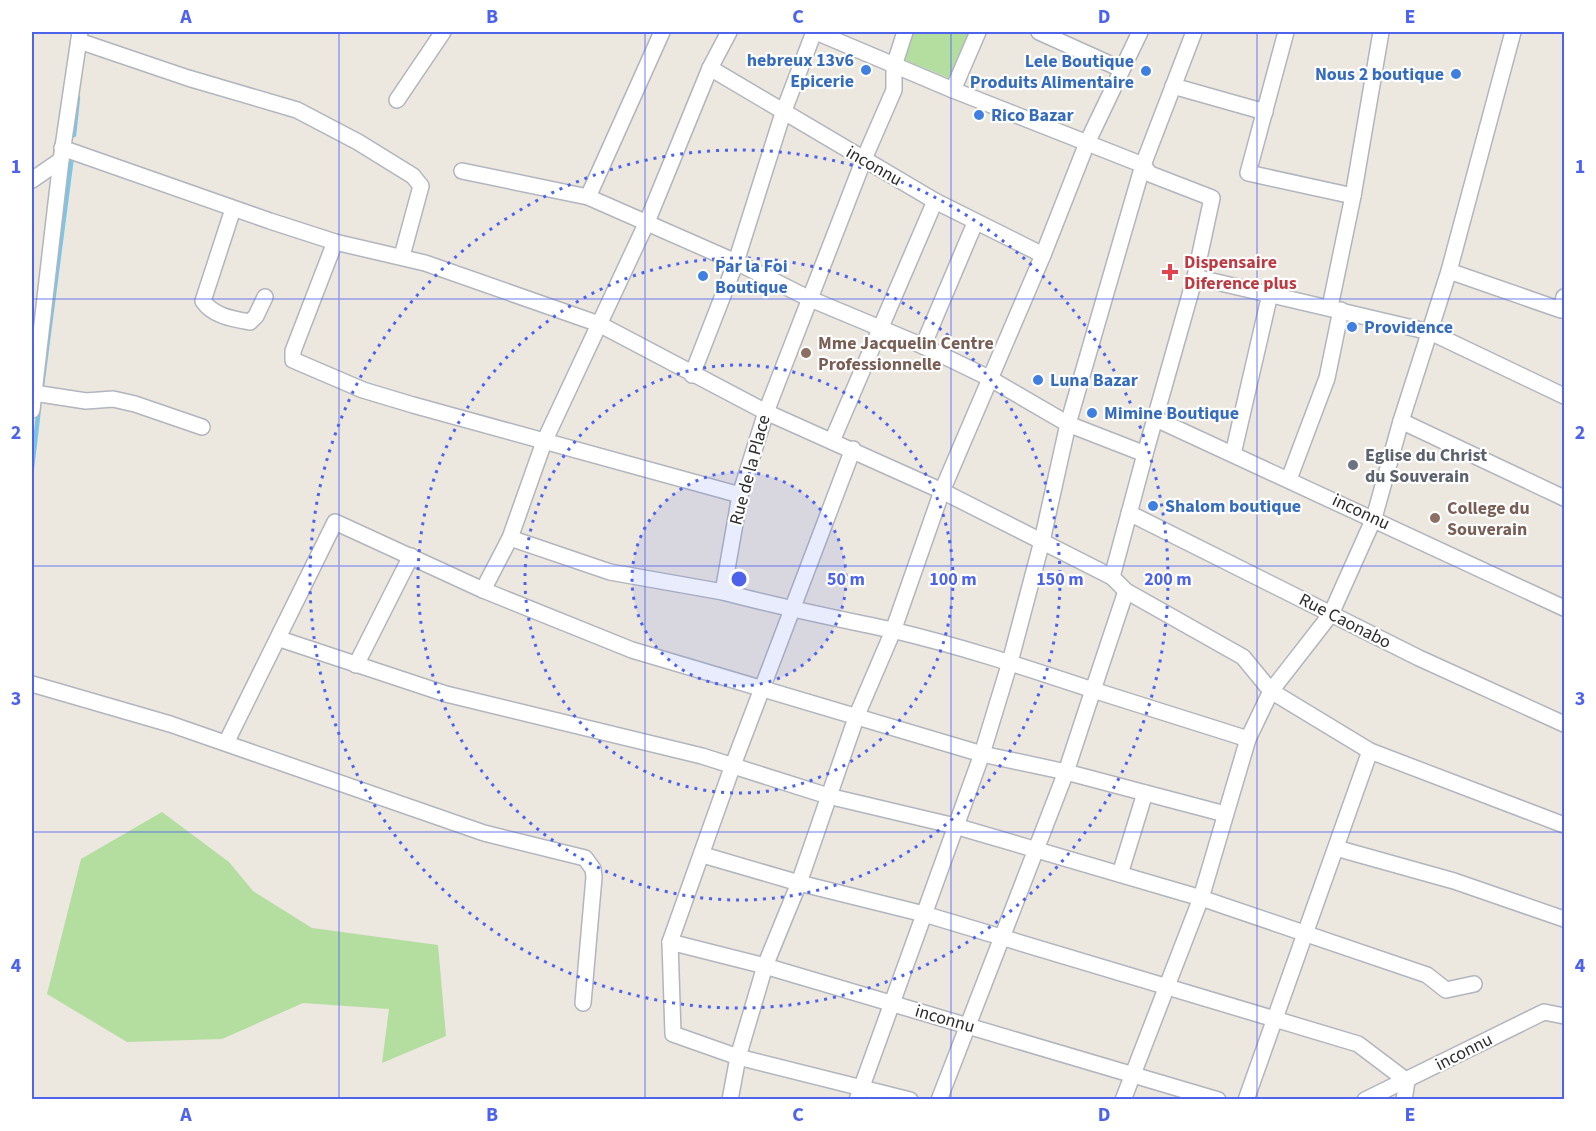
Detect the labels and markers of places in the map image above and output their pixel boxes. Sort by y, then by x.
place label: hebreux 13v6 Epicerie [747,48,854,94]
place label: Lele Boutique Produits Alimentaire [970,49,1134,95]
place label: Nous 2 boutique [1315,62,1444,87]
marker: hebreux 13v6 Epicerie [859,63,873,77]
marker: Lele Boutique Produits Alimentaire [1139,64,1153,78]
marker: Nous 2 boutique [1449,67,1463,81]
place label: Rico Bazar [991,103,1074,128]
marker: Rico Bazar [972,108,986,122]
place label: Dispensaire Diference plus [1184,250,1297,296]
place label: Par la Foi Boutique [715,254,788,300]
marker: Dispensaire Diference plus [1161,263,1179,281]
marker: Par la Foi Boutique [696,269,710,283]
place label: Providence [1364,315,1453,340]
marker: Providence [1345,320,1359,334]
place label: Mme Jacquelin Centre Professionnelle [818,331,994,377]
marker: Mme Jacquelin Centre Professionnelle [799,346,813,360]
place label: Luna Bazar [1050,368,1139,393]
marker: Luna Bazar [1031,373,1045,387]
place label: Mimine Boutique [1104,401,1239,426]
marker: Mimine Boutique [1085,406,1099,420]
place label: Eglise du Christ du Souverain [1365,443,1487,489]
marker: Eglise du Christ du Souverain [1346,458,1360,472]
place label: Shalom boutique [1165,494,1301,519]
place label: College du Souverain [1447,496,1530,542]
marker: Shalom boutique [1146,499,1160,513]
marker: College du Souverain [1428,511,1442,525]
centre of rings [729,569,749,589]

